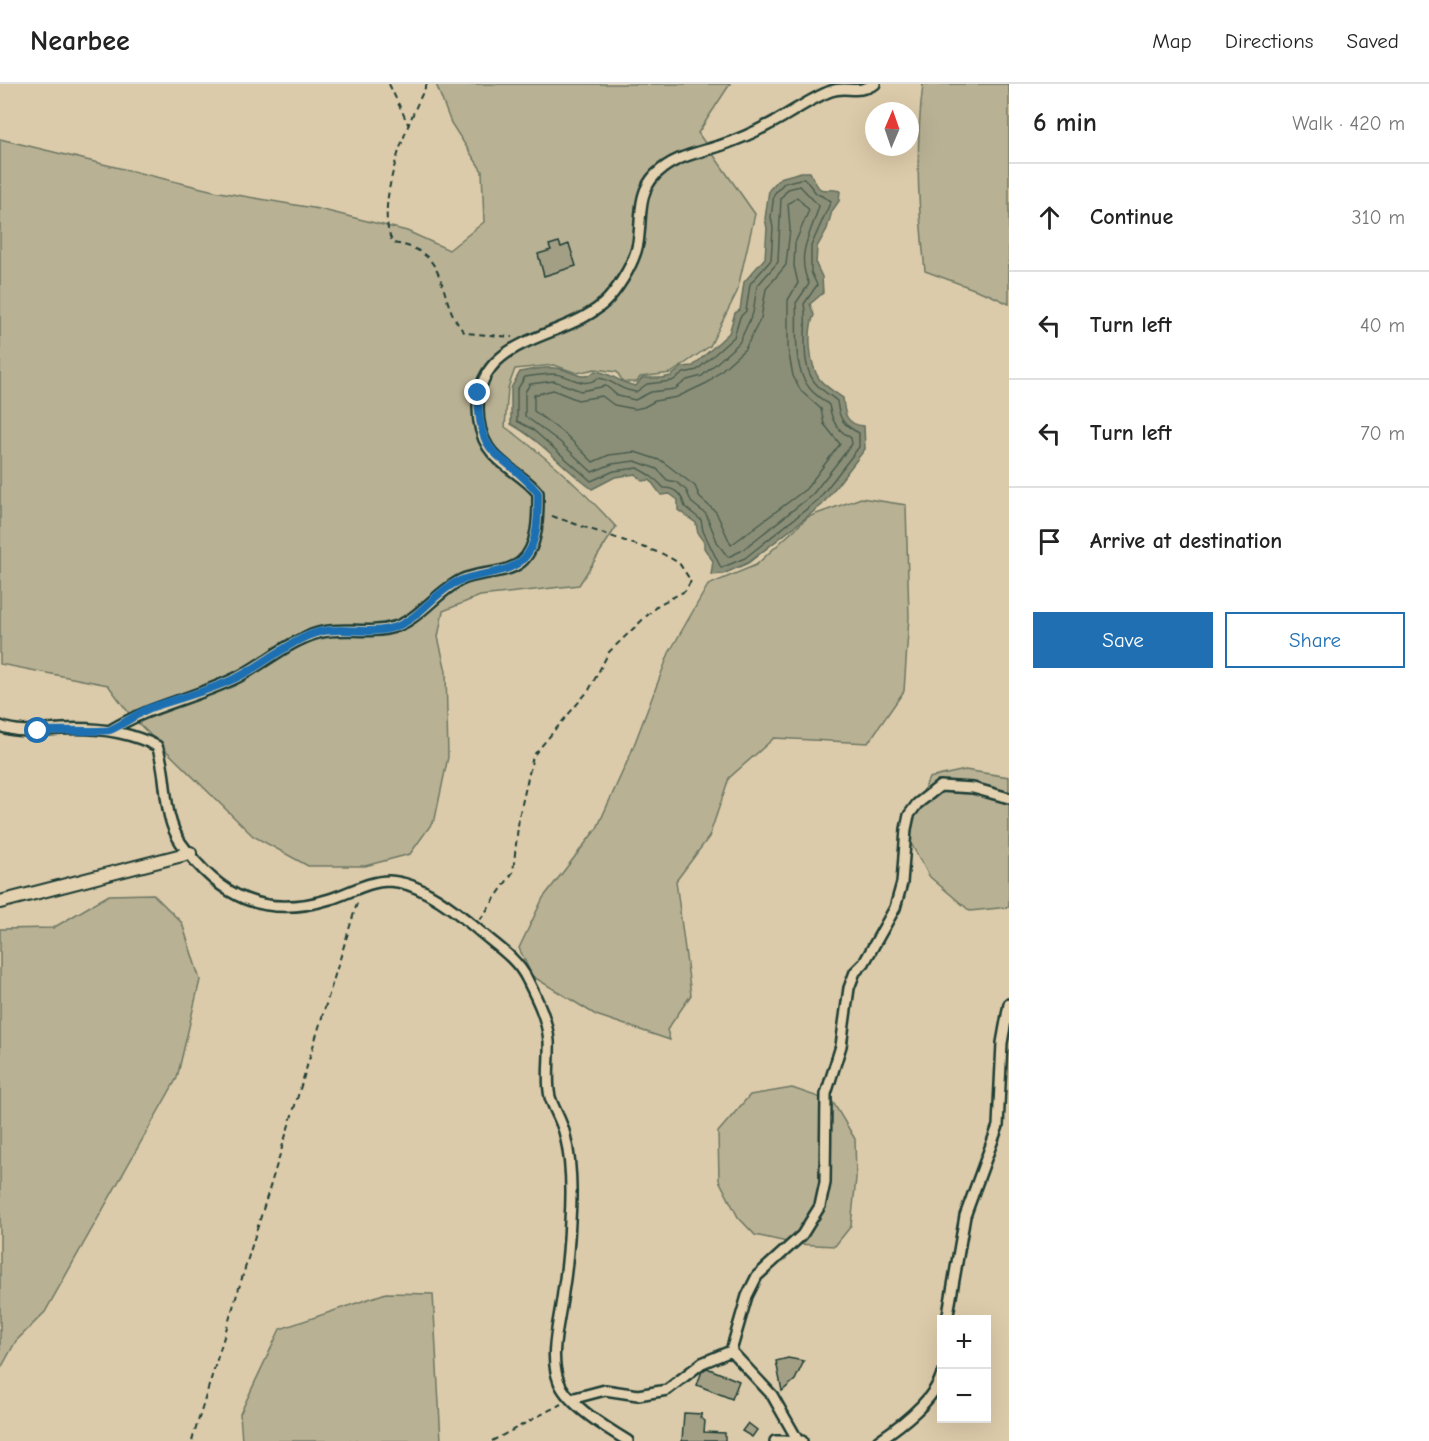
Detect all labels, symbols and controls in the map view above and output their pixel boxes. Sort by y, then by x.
text: Nearbee [30,25,130,57]
text: Map [1152,29,1192,53]
text: Directions [1225,29,1314,53]
text: Saved [1347,29,1399,53]
north arrow [865,102,919,156]
text: 6 min [1033,108,1097,138]
text: Walk · 420 m [1292,112,1405,135]
icon: ahead [1033,201,1066,234]
text: Continue [1090,204,1173,230]
text: 310 m [1352,206,1405,229]
icon: left [1033,309,1066,342]
text: Turn left [1090,312,1172,338]
text: 40 m [1360,314,1405,337]
route end [464,379,490,405]
icon: left [1033,417,1066,450]
text: Turn left [1090,420,1172,446]
text: 70 m [1360,422,1405,445]
icon: arrive [1033,525,1066,558]
text: Arrive at destination [1090,528,1282,554]
button: Save [1033,612,1213,668]
button: Share [1225,612,1405,668]
route start [24,717,50,743]
map controls [937,1315,991,1423]
button: + [937,1315,991,1369]
button: − [937,1369,991,1423]

